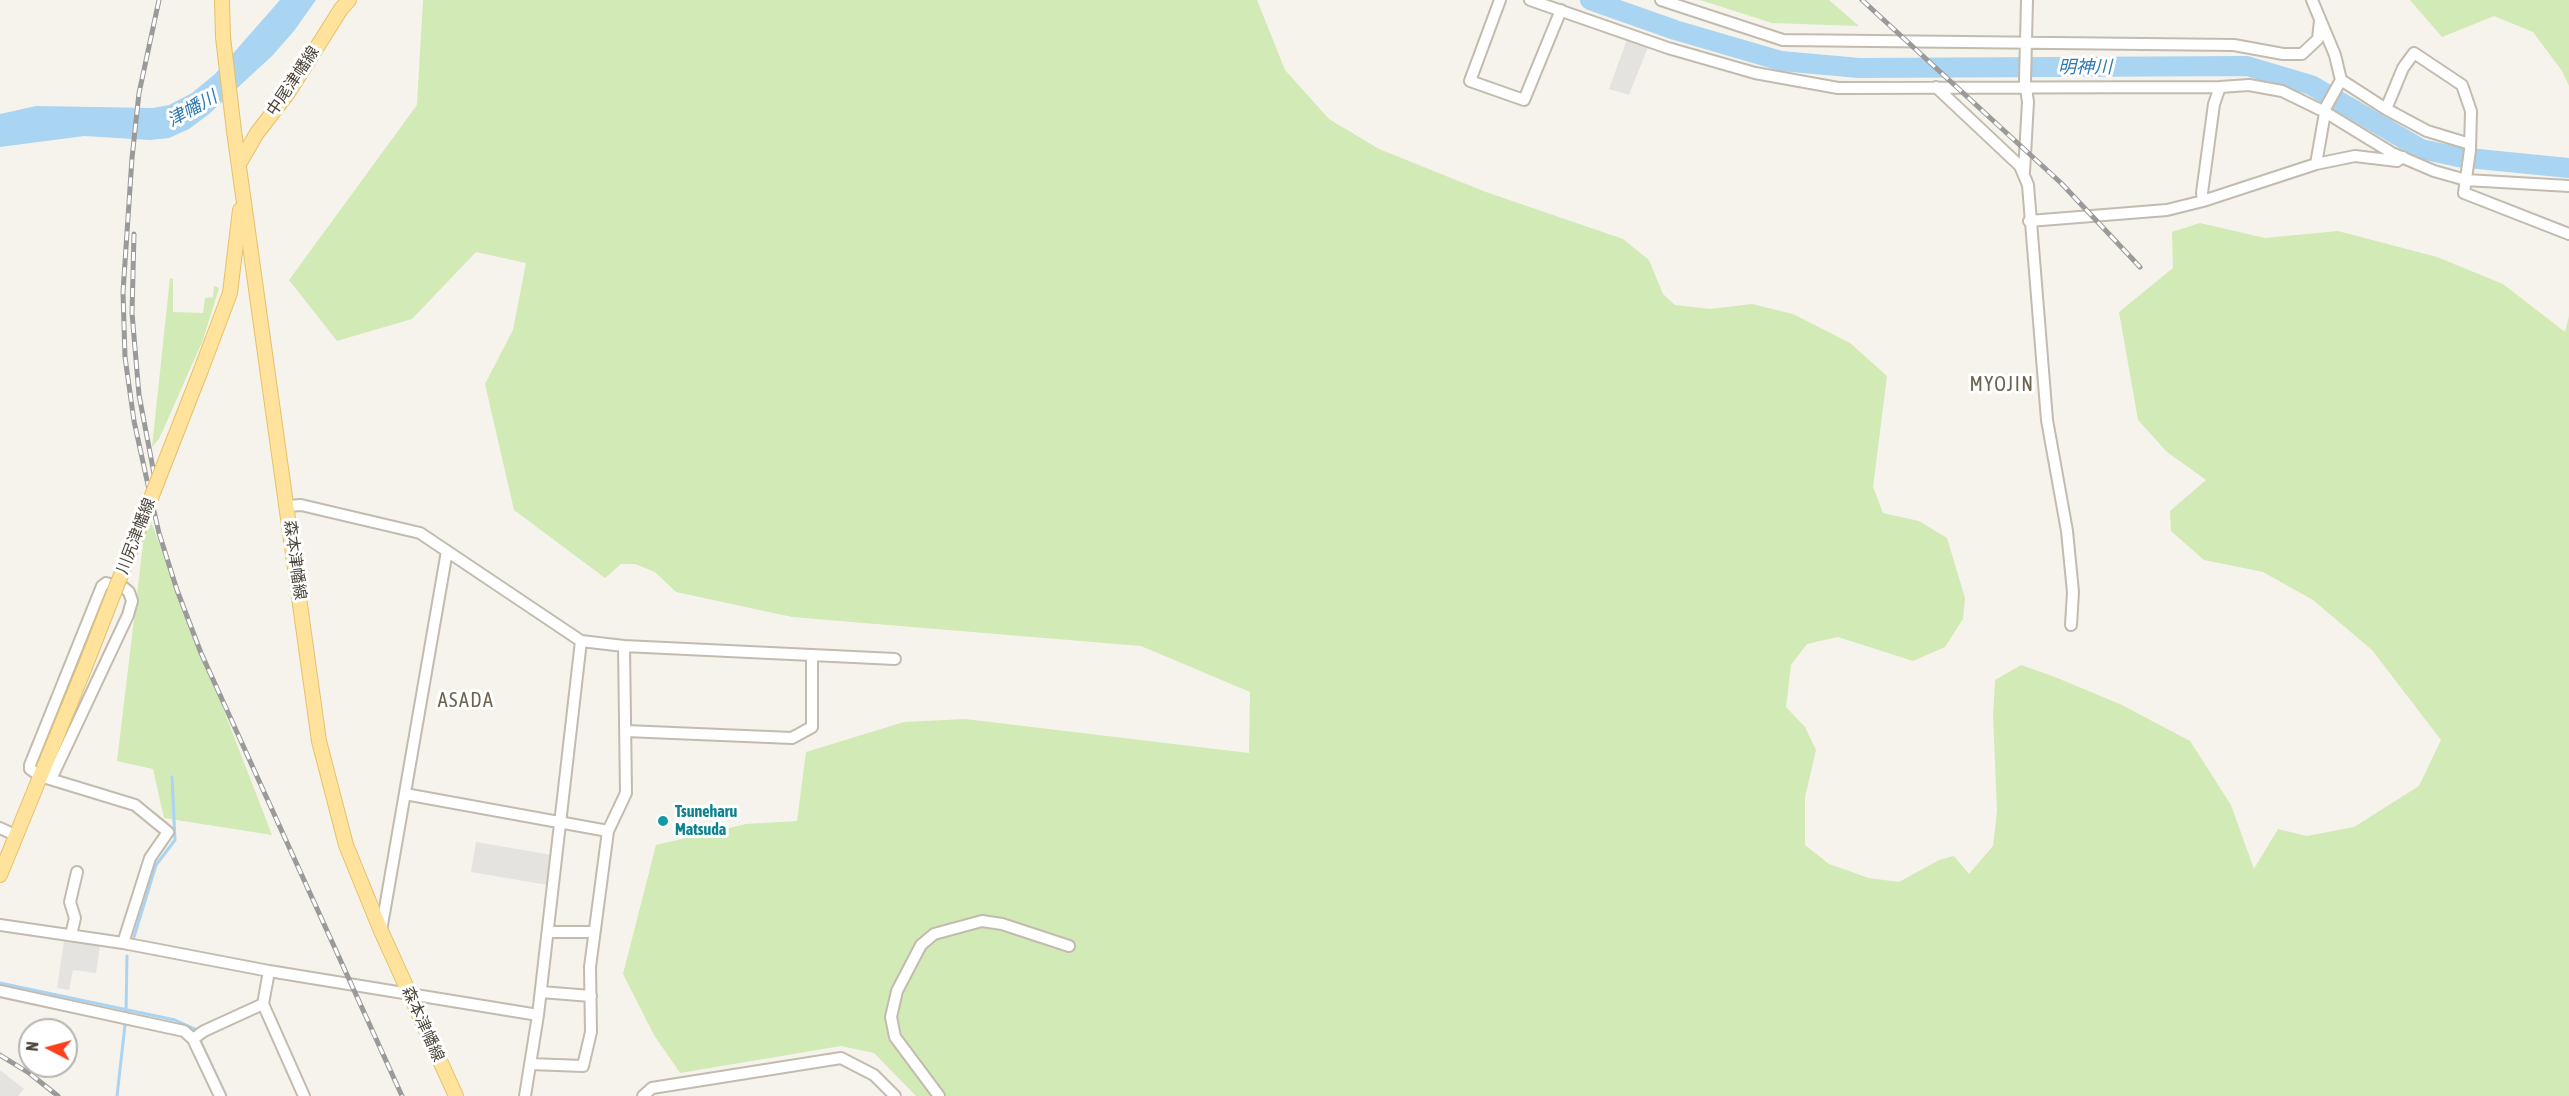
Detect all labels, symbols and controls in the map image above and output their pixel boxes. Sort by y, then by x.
street label: 中尾津幡線 [263,42,323,120]
water label: 明神川 [2058,56,2112,78]
water label: 津幡川 [163,86,221,132]
district label: MYOJIN [1969,373,2035,397]
street label: 川尻津幡線 [113,495,159,577]
street label: 森本津幡線 [280,519,310,601]
district label: ASADA [438,689,494,713]
place label: Tsuneharu Matsuda [675,802,737,840]
marker: Tsuneharu Matsuda [656,814,670,828]
street label: 森本津幡線 [398,984,448,1064]
north arrow [18,1018,78,1078]
text: N [23,1041,42,1052]

